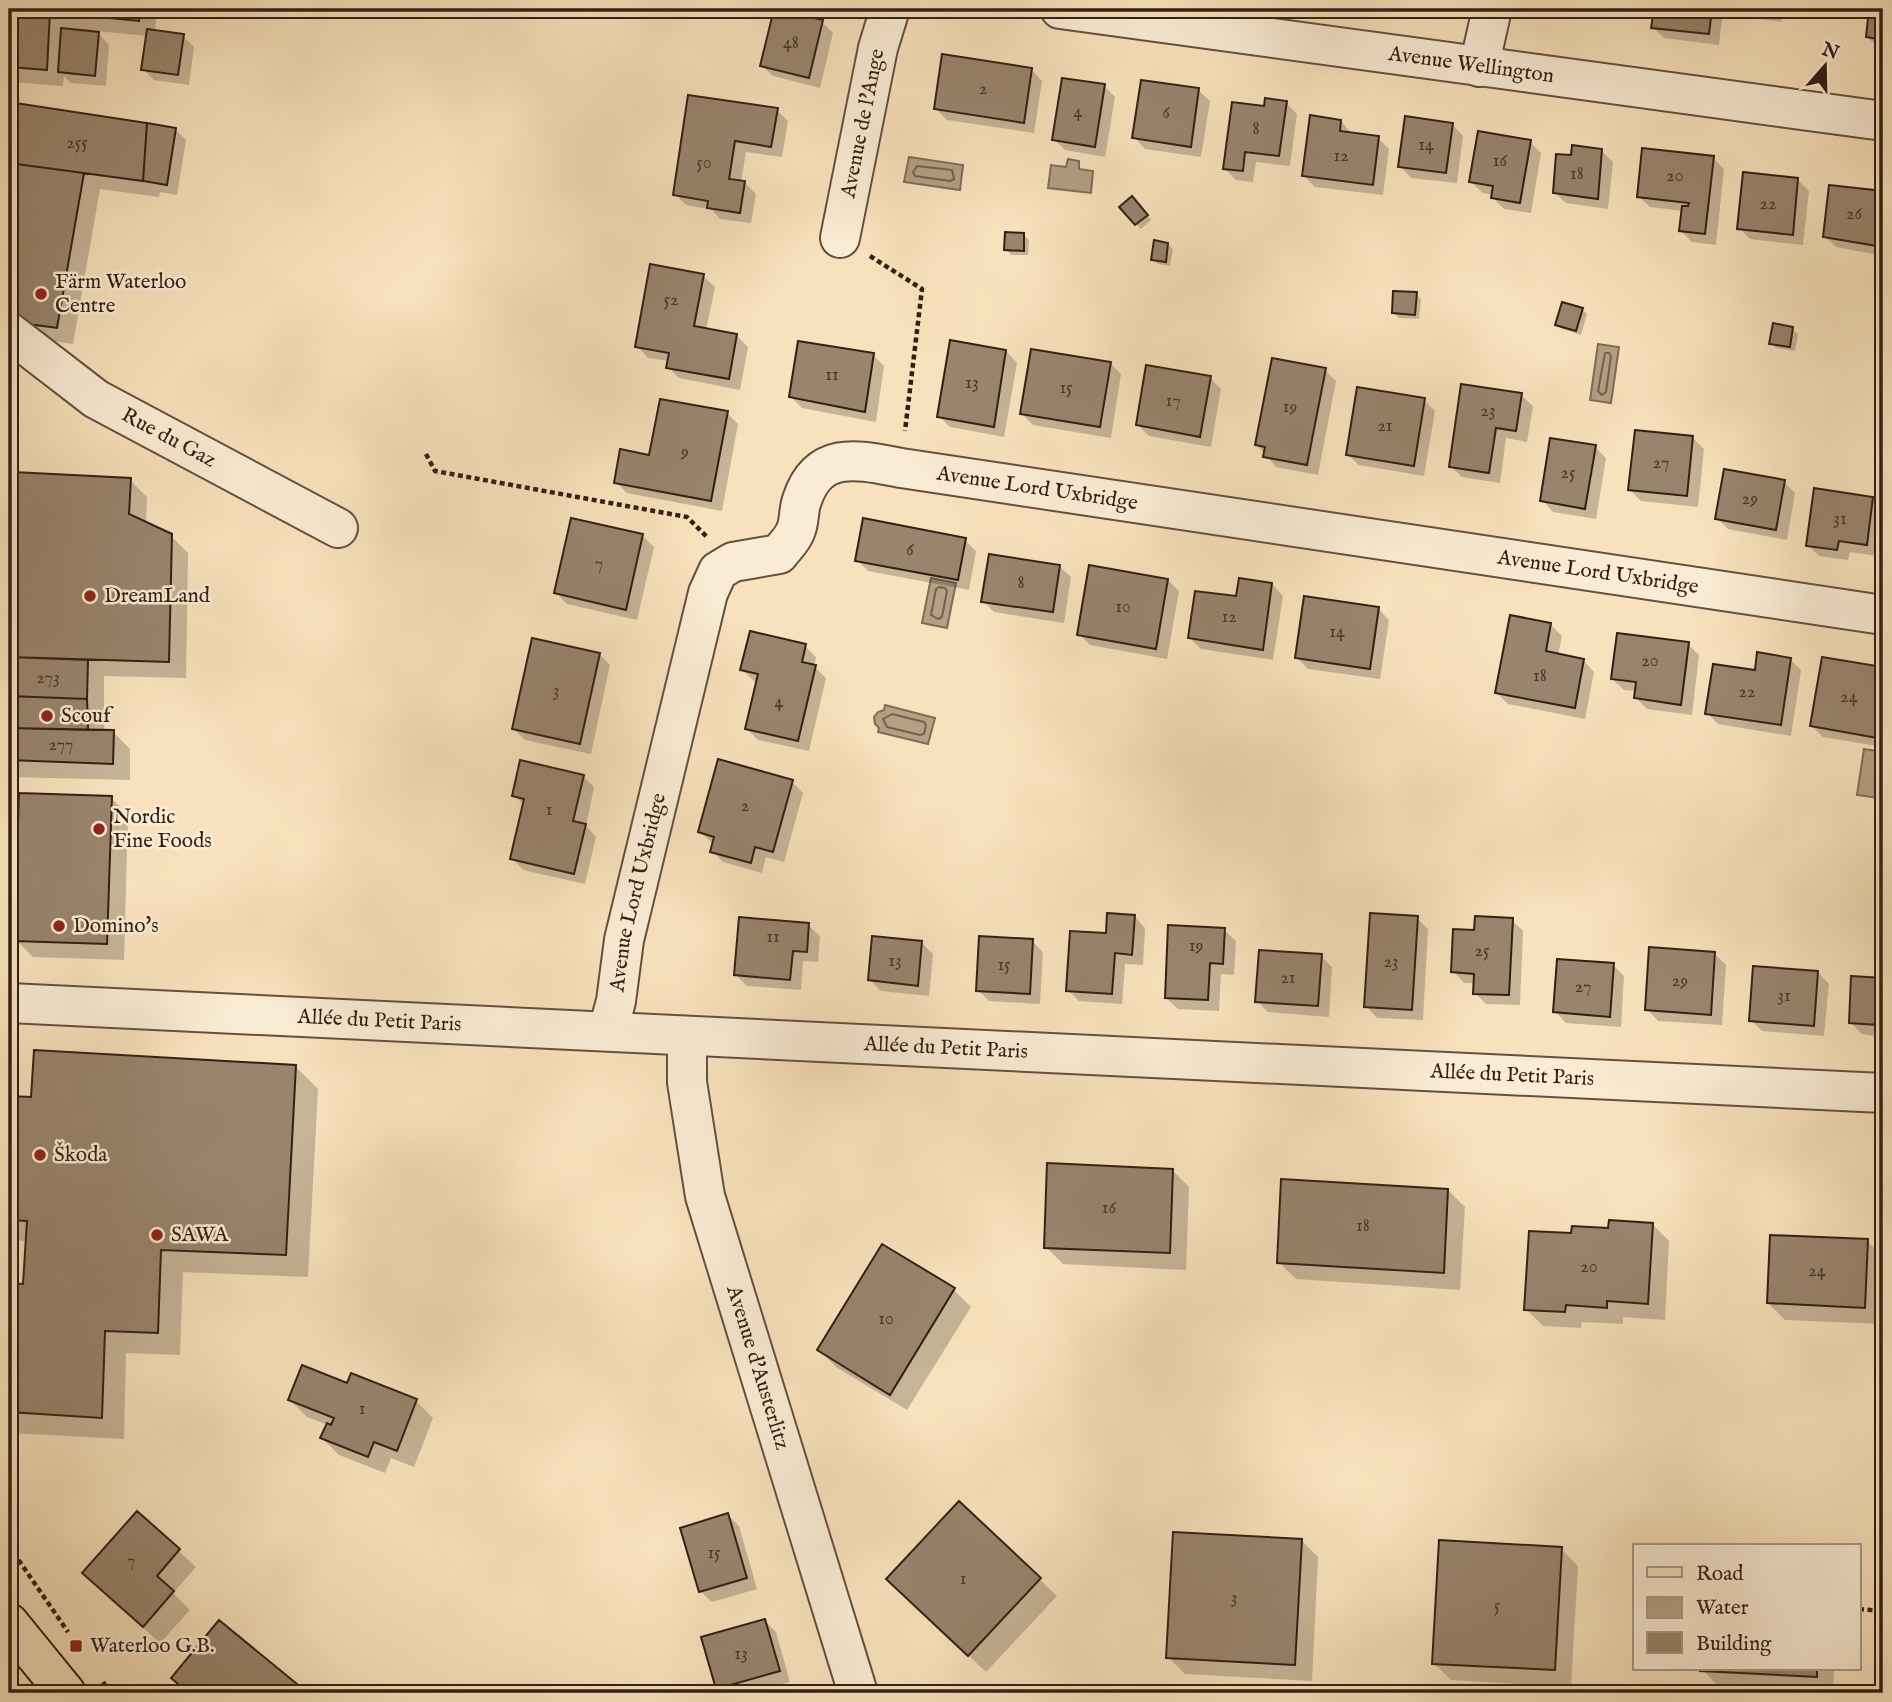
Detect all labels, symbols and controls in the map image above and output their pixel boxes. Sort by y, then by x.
house number: 48 [783,32,799,55]
north arrow [1790,32,1860,102]
text: N [1817,37,1842,66]
street label: Avenue Wellington [1386,40,1556,90]
street label: Avenue de l'Ange [835,46,891,201]
house number: 2 [979,78,987,101]
house number: 4 [1074,101,1083,124]
house number: 6 [1162,102,1170,125]
house number: 8 [1252,118,1260,141]
house number: 255 [66,132,88,155]
house number: 14 [1418,134,1434,157]
house number: 12 [1333,145,1349,168]
house number: 16 [1493,150,1508,173]
house number: 50 [696,152,712,175]
house number: 18 [1570,163,1584,186]
house number: 20 [1666,165,1684,188]
house number: 22 [1760,193,1776,216]
house number: 26 [1846,203,1862,226]
place label: Färm Waterloo Centre [55,269,186,320]
marker: Färm Waterloo Centre [33,286,49,302]
house number: 52 [664,289,678,312]
house number: 11 [825,364,839,387]
house number: 13 [965,372,979,395]
house number: 15 [1059,377,1073,400]
house number: 17 [1165,390,1181,413]
house number: 19 [1283,396,1297,419]
house number: 23 [1480,400,1496,423]
street label: Rue du Gaz [117,401,221,474]
house number: 21 [1377,415,1393,438]
house number: 9 [680,441,689,464]
house number: 27 [1653,452,1669,475]
street label: Avenue Lord Uxbridge [934,460,1140,517]
house number: 25 [1561,462,1576,485]
house number: 29 [1742,488,1758,511]
house number: 31 [1833,508,1847,531]
house number: 6 [906,539,914,562]
street label: Avenue Lord Uxbridge [1495,544,1701,601]
house number: 7 [595,553,603,576]
house number: 8 [1017,572,1025,595]
place label: DreamLand [104,583,211,610]
marker: DreamLand [82,588,98,604]
house number: 10 [1115,596,1131,619]
house number: 12 [1221,606,1237,629]
house number: 14 [1329,621,1345,644]
house number: 20 [1641,650,1659,673]
house number: 18 [1533,665,1547,688]
house number: 273 [36,667,60,690]
house number: 3 [553,680,559,703]
house number: 22 [1739,681,1755,704]
house number: 24 [1840,686,1858,709]
house number: 4 [775,691,784,714]
place label: Scouf [61,703,114,730]
marker: Scouf [39,708,55,724]
house number: 277 [48,734,74,757]
street label: Avenue Lord Uxbridge [604,790,673,994]
house number: 2 [741,795,749,818]
house number: 1 [546,799,552,822]
place label: Nordic Fine Foods [113,804,212,855]
marker: Nordic Fine Foods [91,821,107,837]
place label: Domino's [73,913,159,940]
marker: Domino's [51,918,67,934]
house number: 11 [766,926,780,949]
house number: 19 [1189,935,1203,958]
house number: 25 [1475,940,1490,963]
house number: 13 [888,950,902,973]
house number: 23 [1383,951,1399,974]
house number: 15 [997,954,1011,977]
house number: 21 [1280,967,1296,990]
house number: 29 [1672,970,1688,993]
house number: 27 [1575,976,1591,999]
house number: 31 [1777,985,1791,1008]
street label: Allée du Petit Paris [296,1003,462,1038]
street label: Allée du Petit Paris [862,1031,1029,1065]
street label: Allée du Petit Paris [1429,1058,1595,1093]
place label: Škoda [54,1141,108,1169]
marker: Škoda [32,1147,48,1163]
house number: 16 [1102,1197,1117,1220]
house number: 18 [1356,1215,1370,1238]
place label: SAWA [171,1222,229,1249]
marker: SAWA [149,1227,165,1243]
house number: 20 [1580,1256,1598,1279]
house number: 24 [1808,1260,1826,1283]
street label: Avenue d'Austerlitz [720,1281,796,1453]
house number: 10 [878,1308,894,1331]
house number: 1 [359,1398,365,1421]
house number: 15 [707,1542,721,1565]
legend [1633,1544,1860,1670]
house number: 7 [127,1550,135,1573]
text: Road [1696,1561,1744,1588]
house number: 1 [960,1568,966,1591]
house number: 3 [1231,1587,1237,1610]
house number: 5 [1494,1595,1501,1618]
text: Water [1696,1595,1749,1622]
text: Building [1696,1631,1772,1658]
place label: Waterloo G.B. [90,1633,215,1660]
marker: Waterloo G.B. [68,1638,84,1654]
house number: 13 [734,1643,748,1666]

